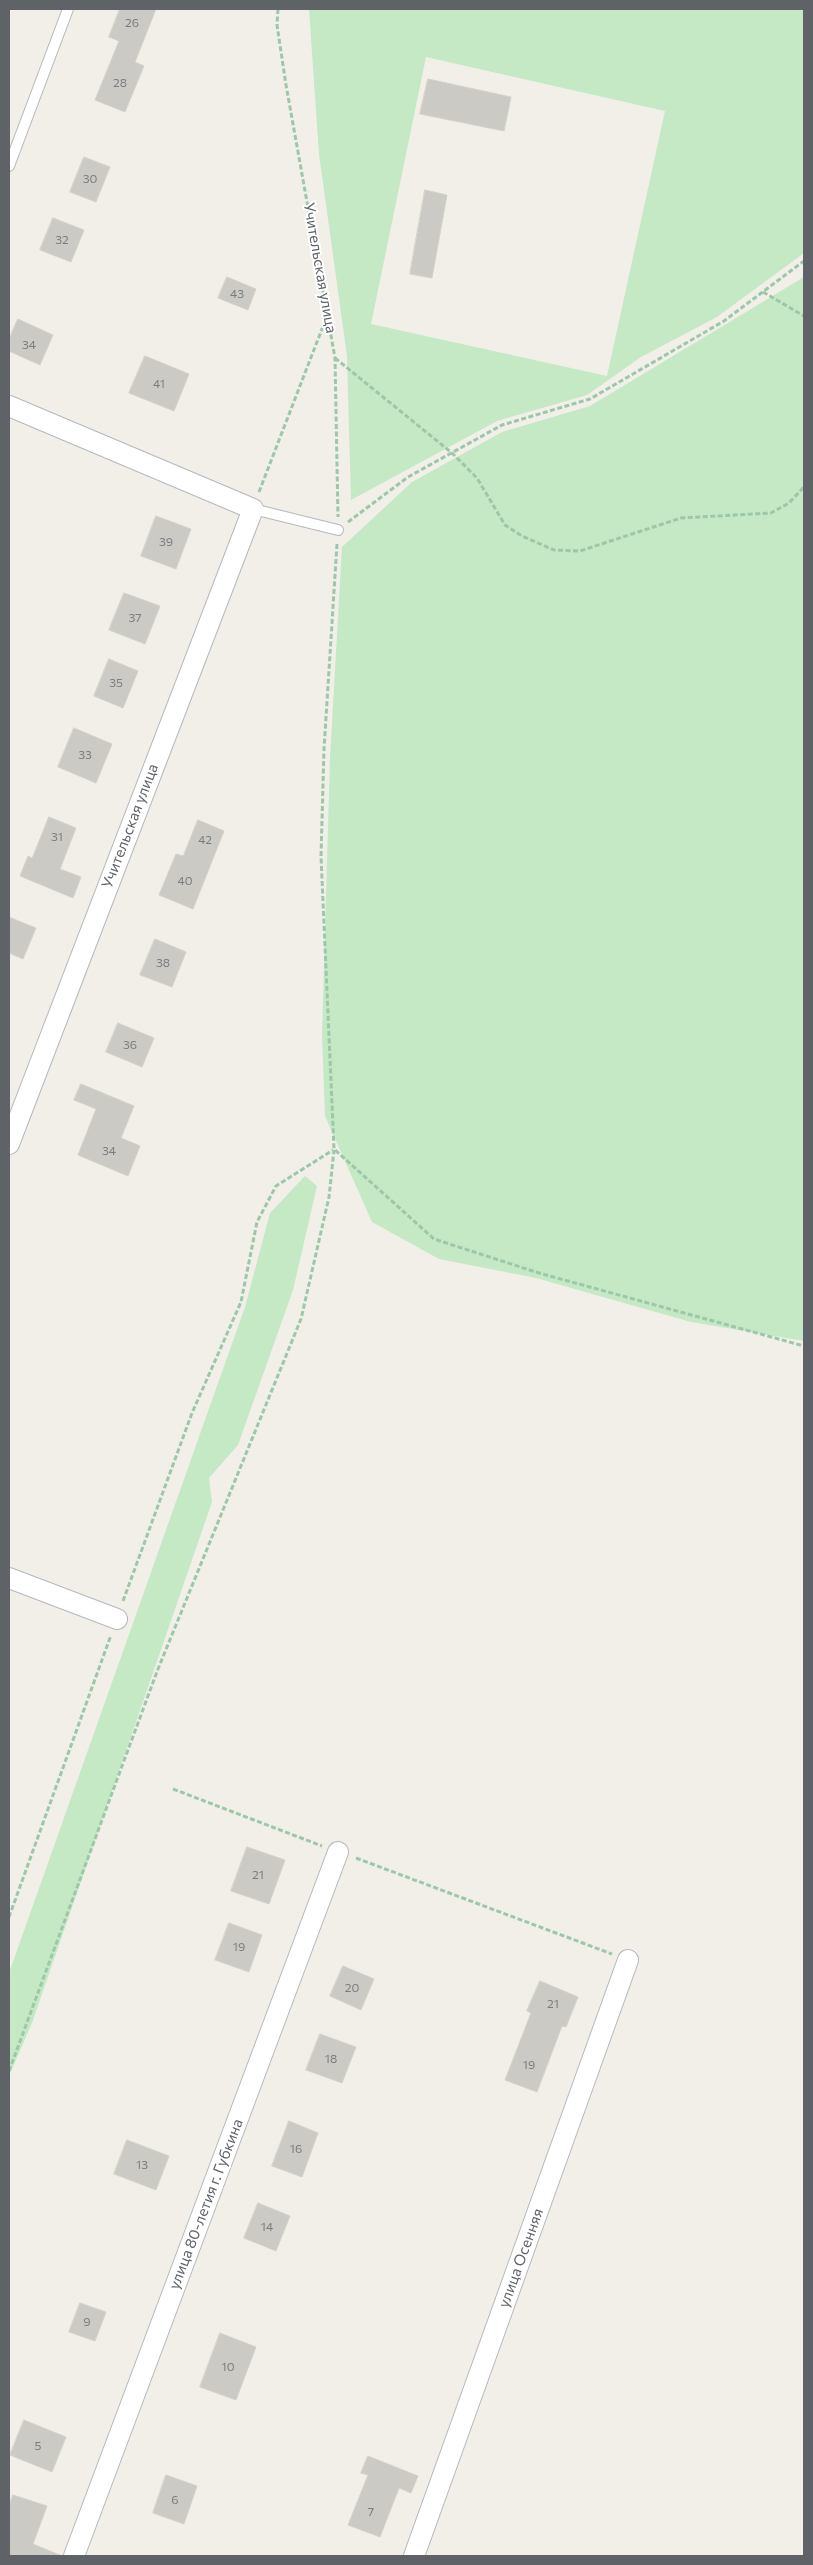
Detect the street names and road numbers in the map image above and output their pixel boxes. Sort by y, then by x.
street label: Учительская улица [300,201,340,335]
street label: Учительская улица [98,761,162,891]
street label: улица 80-летия г. Губкина [165,2116,247,2292]
street label: улица Осенняя [495,2206,547,2310]

